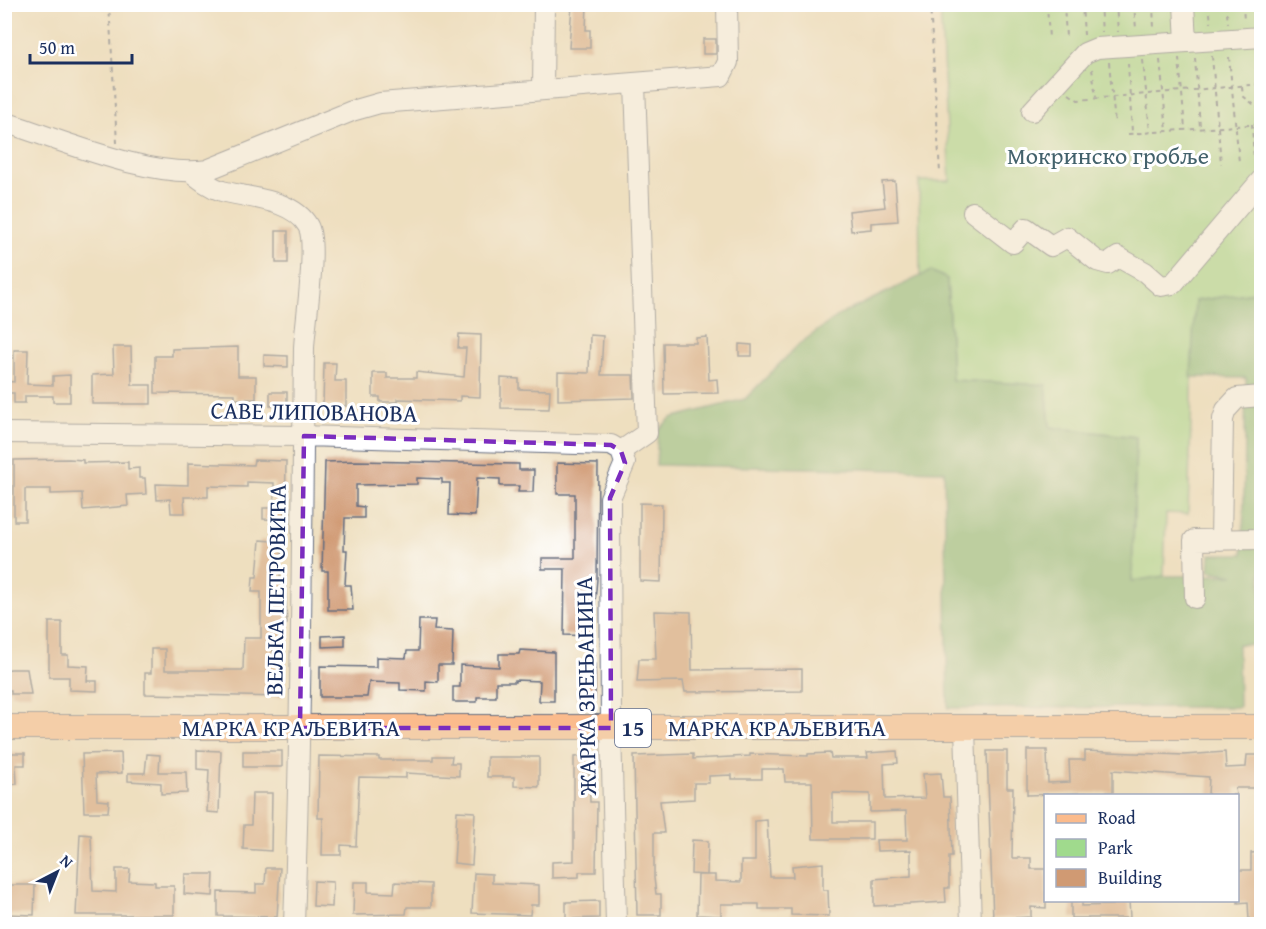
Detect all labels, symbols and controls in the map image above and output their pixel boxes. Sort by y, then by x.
scale bar [30,27,132,65]
text: 50 m [39,34,75,61]
park label: Мокринско гробље [1007,138,1209,173]
street label: САВЕ ЛИПОВАНОВА [210,392,418,431]
street label: ВЕЉКА ПЕТРОВИЋА [256,483,295,696]
street label: ЖАРКА ЗРЕЊАНИНА [566,576,605,797]
road number: 15 [615,709,651,747]
street label: МАРКА КРАЉЕВИЋА [182,710,401,745]
street label: МАРКА КРАЉЕВИЋА [668,710,887,745]
legend [1044,794,1239,902]
text: Road [1098,804,1136,831]
text: Park [1098,834,1134,861]
north arrow [27,842,87,902]
text: N [55,848,79,874]
text: Building [1098,864,1162,891]

